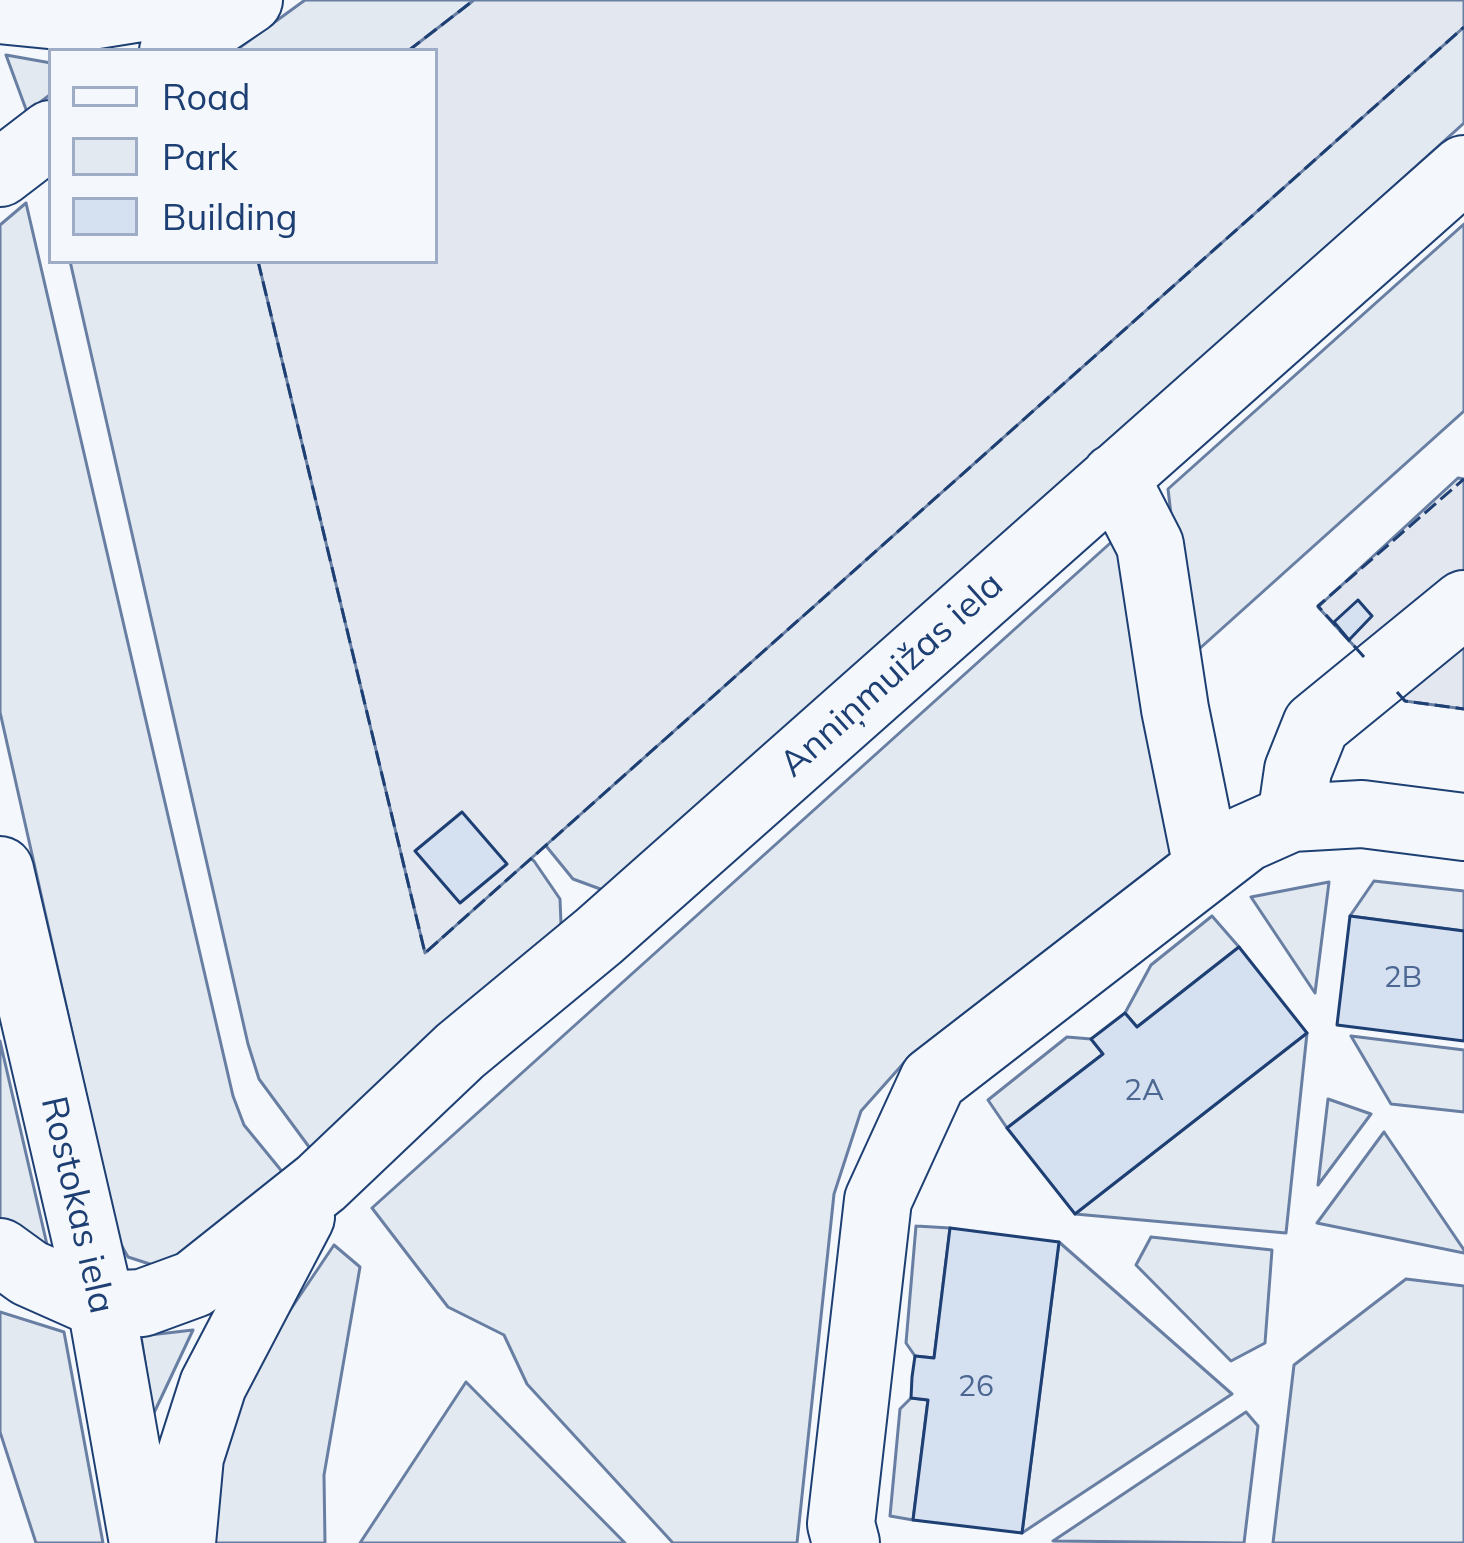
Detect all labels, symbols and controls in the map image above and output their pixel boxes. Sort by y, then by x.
legend [48,48,438,264]
text: Road [162,74,250,119]
text: Park [162,134,238,179]
text: Building [162,194,297,239]
street label: Anniņmuižas iela [772,564,1012,786]
house number: 2B [1384,960,1422,996]
house number: 2A [1124,1073,1164,1109]
street label: Rostokas iela [31,1092,123,1318]
house number: 26 [958,1369,994,1405]

